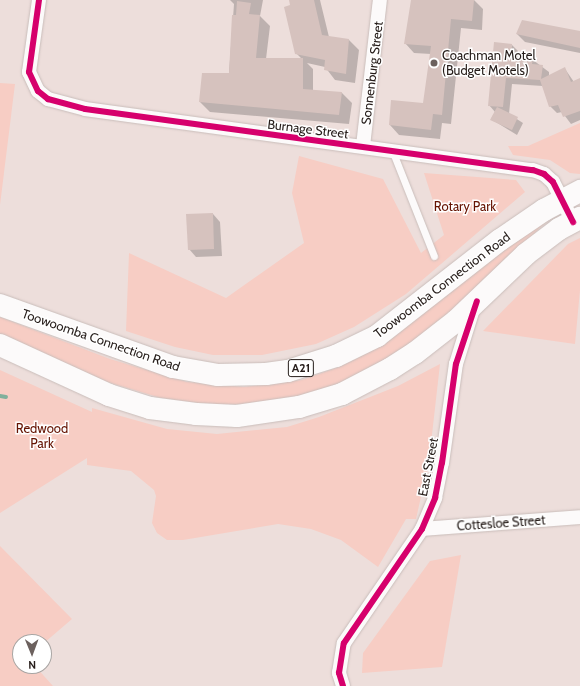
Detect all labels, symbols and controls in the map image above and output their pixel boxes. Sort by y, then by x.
street label: Sonnenburg Street [358,20,386,126]
place label: Coachman Motel (Budget Motels) [442,48,536,79]
marker: Coachman Motel (Budget Motels) [429,58,439,68]
street label: Burnage Street [267,116,349,142]
park label: Rotary Park [434,198,496,214]
street label: Toowoomba Connection Road [371,229,513,341]
street label: Toowoomba Connection Road [20,306,182,374]
road number: A21 [287,358,315,378]
park label: Redwood Park [16,421,68,452]
street label: East Street [415,436,441,498]
street label: Cottesloe Street [456,512,546,534]
north arrow [12,634,52,674]
text: N [28,658,36,672]

